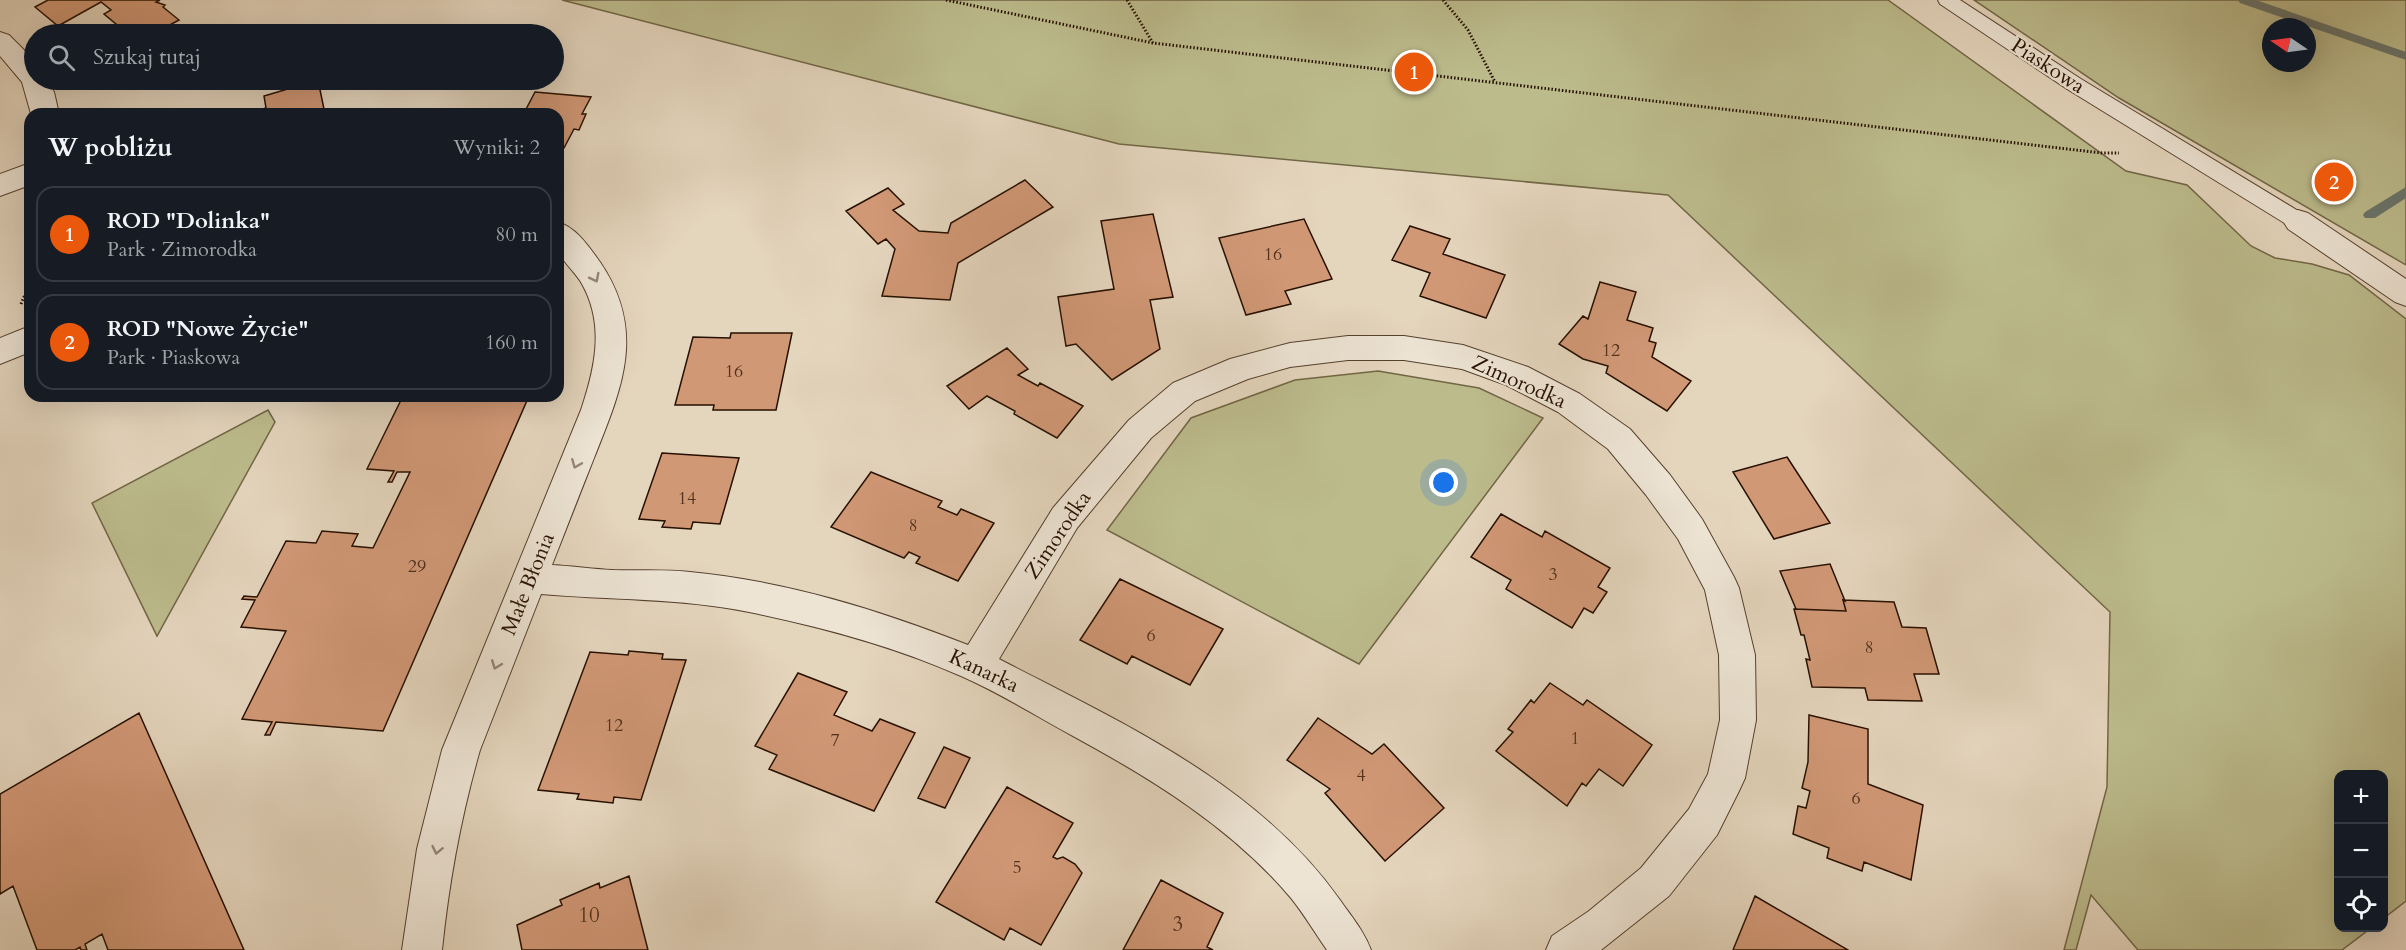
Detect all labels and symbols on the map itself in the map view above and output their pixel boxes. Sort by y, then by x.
north arrow [2262,18,2316,72]
street label: Piaskowa [2005,31,2091,101]
pin: 1 [1394,50,1434,94]
pin: 2 [2314,160,2354,204]
house number: 16 [1264,242,1282,267]
one-way arrow [588,272,599,282]
house number: 12 [1602,338,1620,363]
street label: Zimorodka [1467,348,1571,416]
house number: 16 [725,359,743,384]
one-way arrow [571,458,583,469]
your location [1429,468,1458,497]
street label: Zimorodka [1018,485,1098,585]
house number: 14 [678,486,696,511]
house number: 8 [908,513,918,538]
street label: Małe Błonia [494,528,562,640]
house number: 29 [408,554,426,579]
house number: 3 [1548,562,1558,587]
house number: 6 [1146,623,1156,648]
house number: 8 [1864,635,1874,660]
street label: Kanarka [944,642,1024,700]
one-way arrow [491,658,503,669]
house number: 12 [605,713,623,738]
house number: 1 [1570,726,1580,751]
house number: 7 [830,728,840,753]
house number: 4 [1356,763,1366,788]
house number: 6 [1851,786,1861,811]
one-way arrow [431,844,444,854]
house number: 5 [1012,855,1022,880]
house number: 10 [578,901,600,930]
house number: 3 [1173,910,1183,939]

